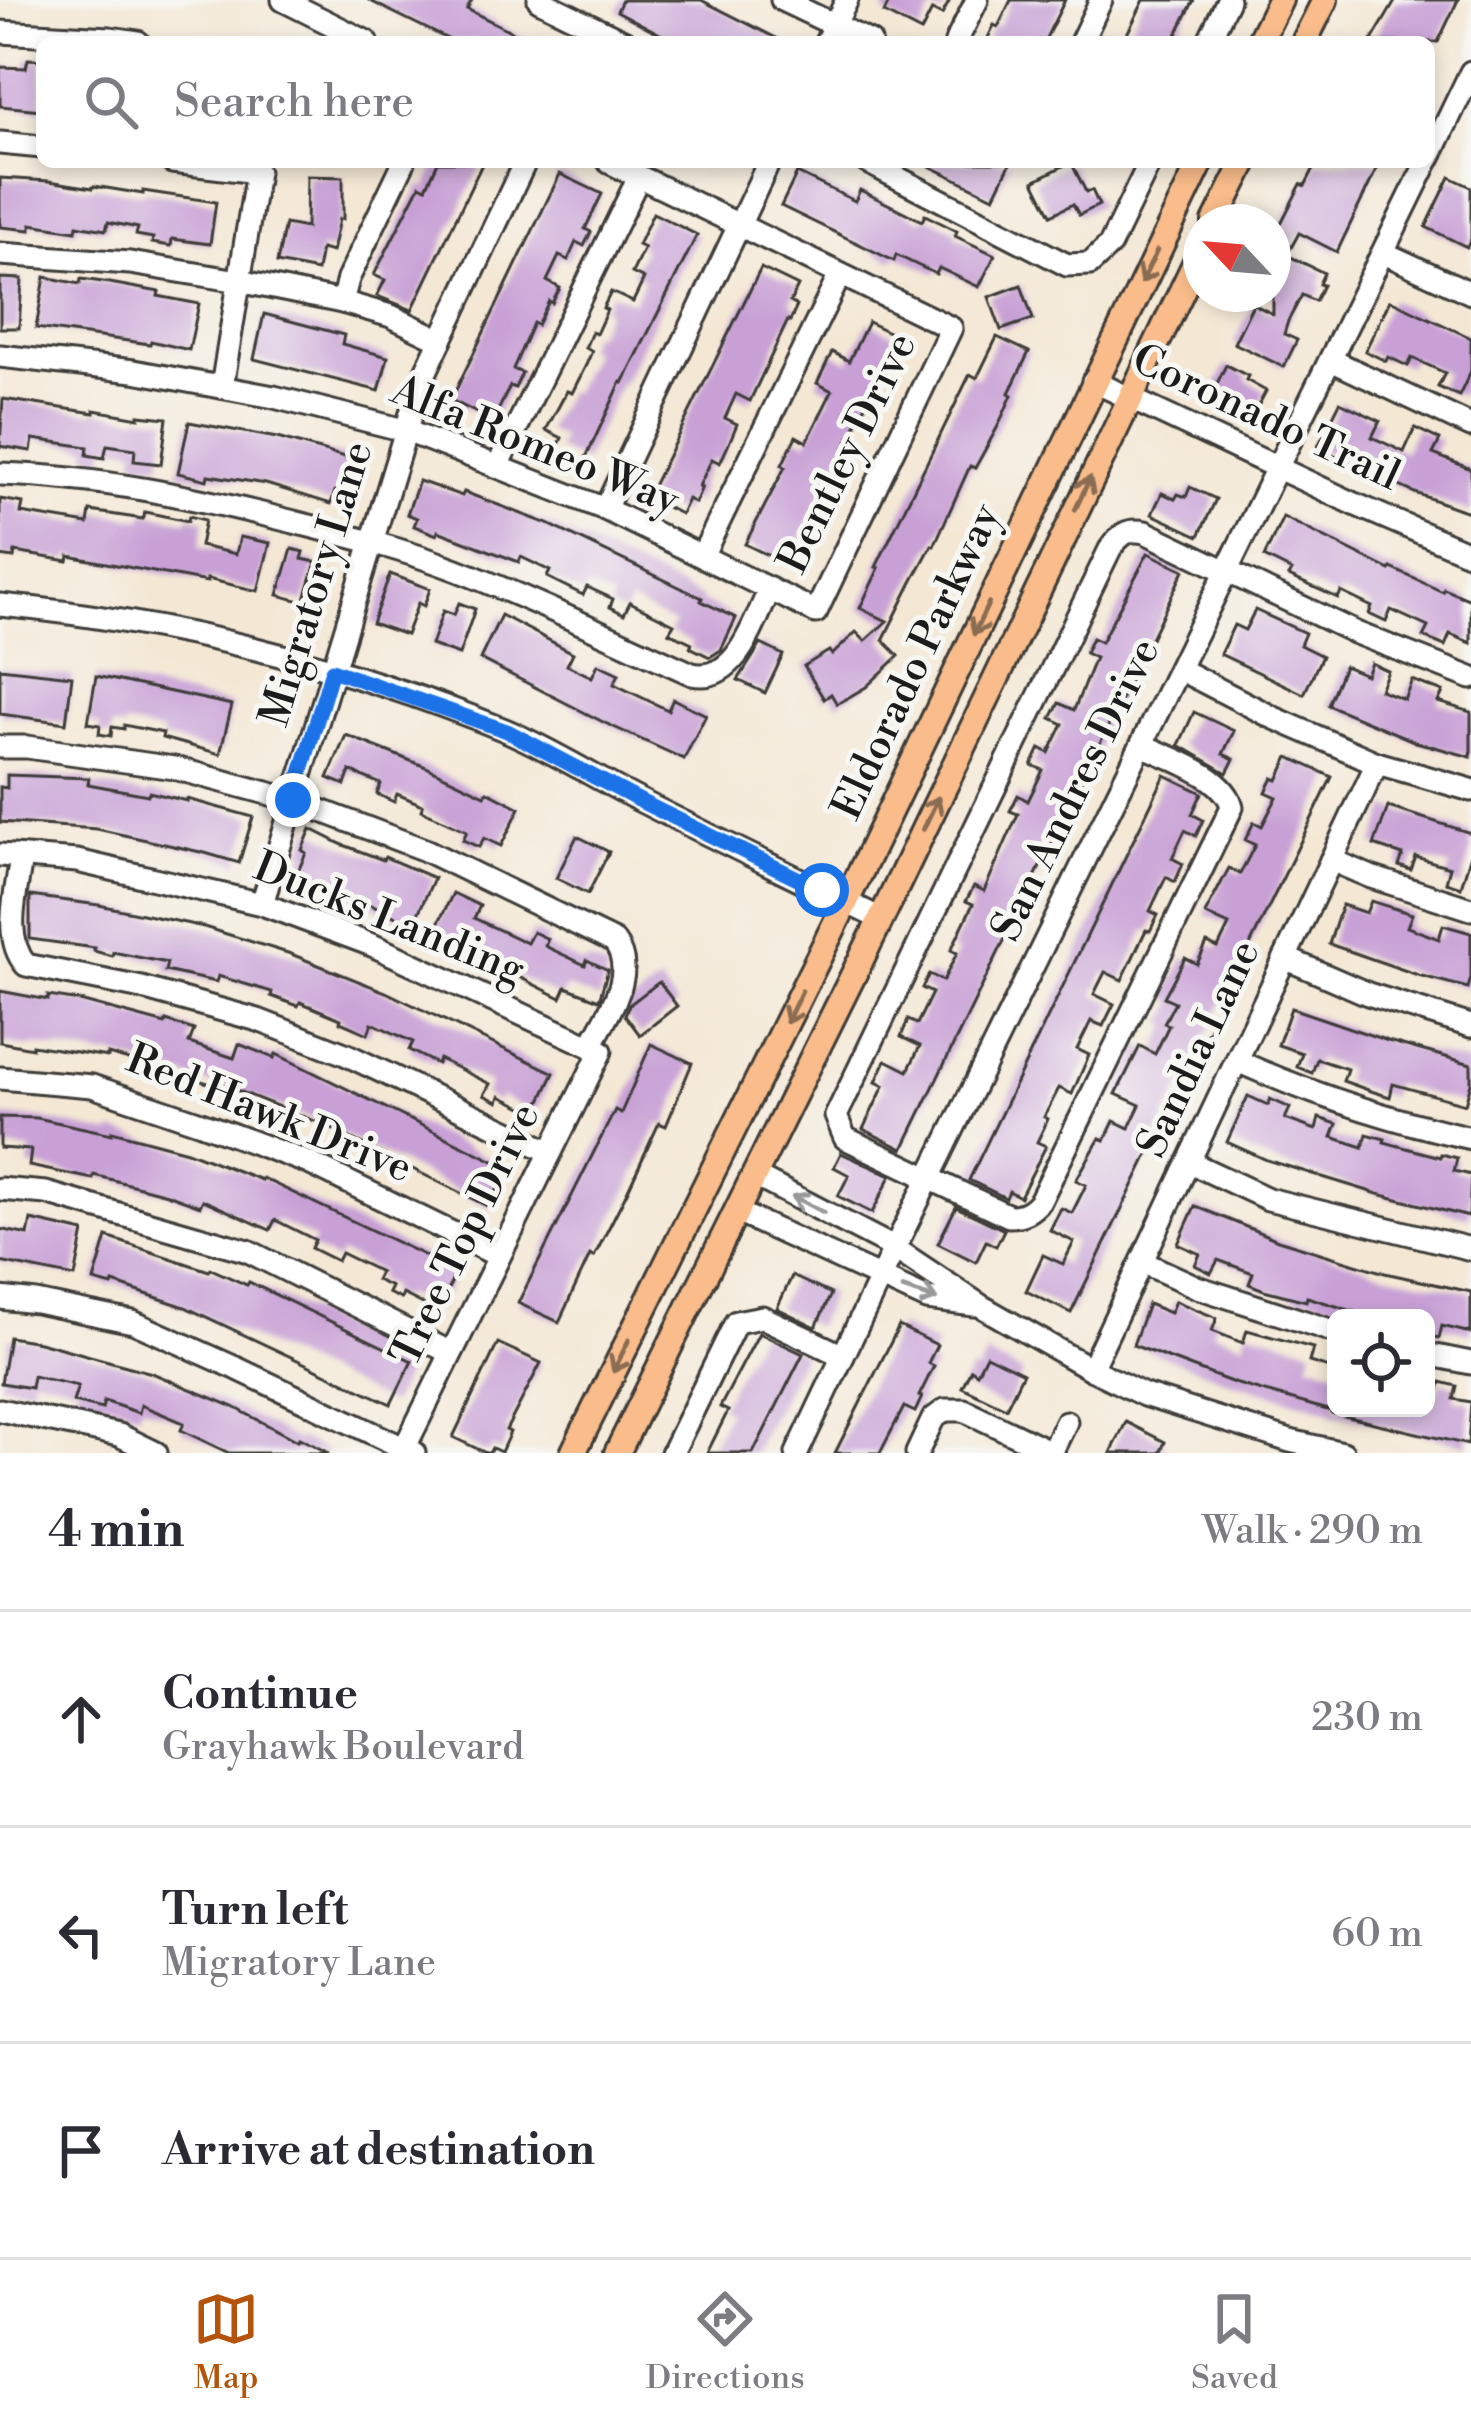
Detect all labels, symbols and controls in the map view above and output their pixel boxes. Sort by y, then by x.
search box [36,36,1435,168]
icon: search [78,69,144,135]
text: Search here [174,74,414,131]
north arrow [1183,204,1291,312]
one-way arrow [1137,249,1160,284]
street label: Bentley Drive [767,324,930,583]
street label: Coronado Trail [1124,333,1408,503]
street label: Alfa Romeo Way [382,364,687,529]
street label: Migratory Lane [249,435,386,733]
one-way arrow [1073,476,1096,511]
street label: Eldorado Parkway [821,495,1014,829]
one-way arrow [969,600,991,636]
street label: San Andres Drive [980,630,1172,950]
route end [266,773,320,827]
one-way arrow [921,796,943,832]
street label: Ducks Landing [246,841,532,998]
route start [795,863,849,917]
street label: Sandia Lane [1126,932,1272,1166]
one-way arrow [782,988,804,1024]
street label: Red Hawk Drive [118,1033,420,1195]
street label: Tree Top Drive [380,1095,552,1375]
one-way arrow [791,1191,827,1214]
one-way arrow [901,1285,938,1306]
map controls [1327,1309,1435,1417]
button: locate [1327,1309,1435,1417]
one-way arrow [609,1337,631,1373]
text: 4 min [48,1499,184,1563]
text: Walk · 290 m [1202,1507,1423,1556]
text: Continue [162,1666,358,1723]
icon: ahead [48,1686,114,1752]
text: 230 m [1311,1694,1423,1743]
text: Grayhawk Boulevard [162,1723,524,1772]
text: Turn left [162,1882,348,1939]
icon: left [48,1902,114,1968]
text: 60 m [1331,1910,1423,1959]
text: Migratory Lane [162,1939,436,1988]
icon: arrive [48,2118,114,2184]
text: Arrive at destination [162,2122,595,2179]
tab: Map [193,2286,259,2399]
tab: Directions [646,2286,805,2399]
tab: Saved [1191,2286,1278,2399]

